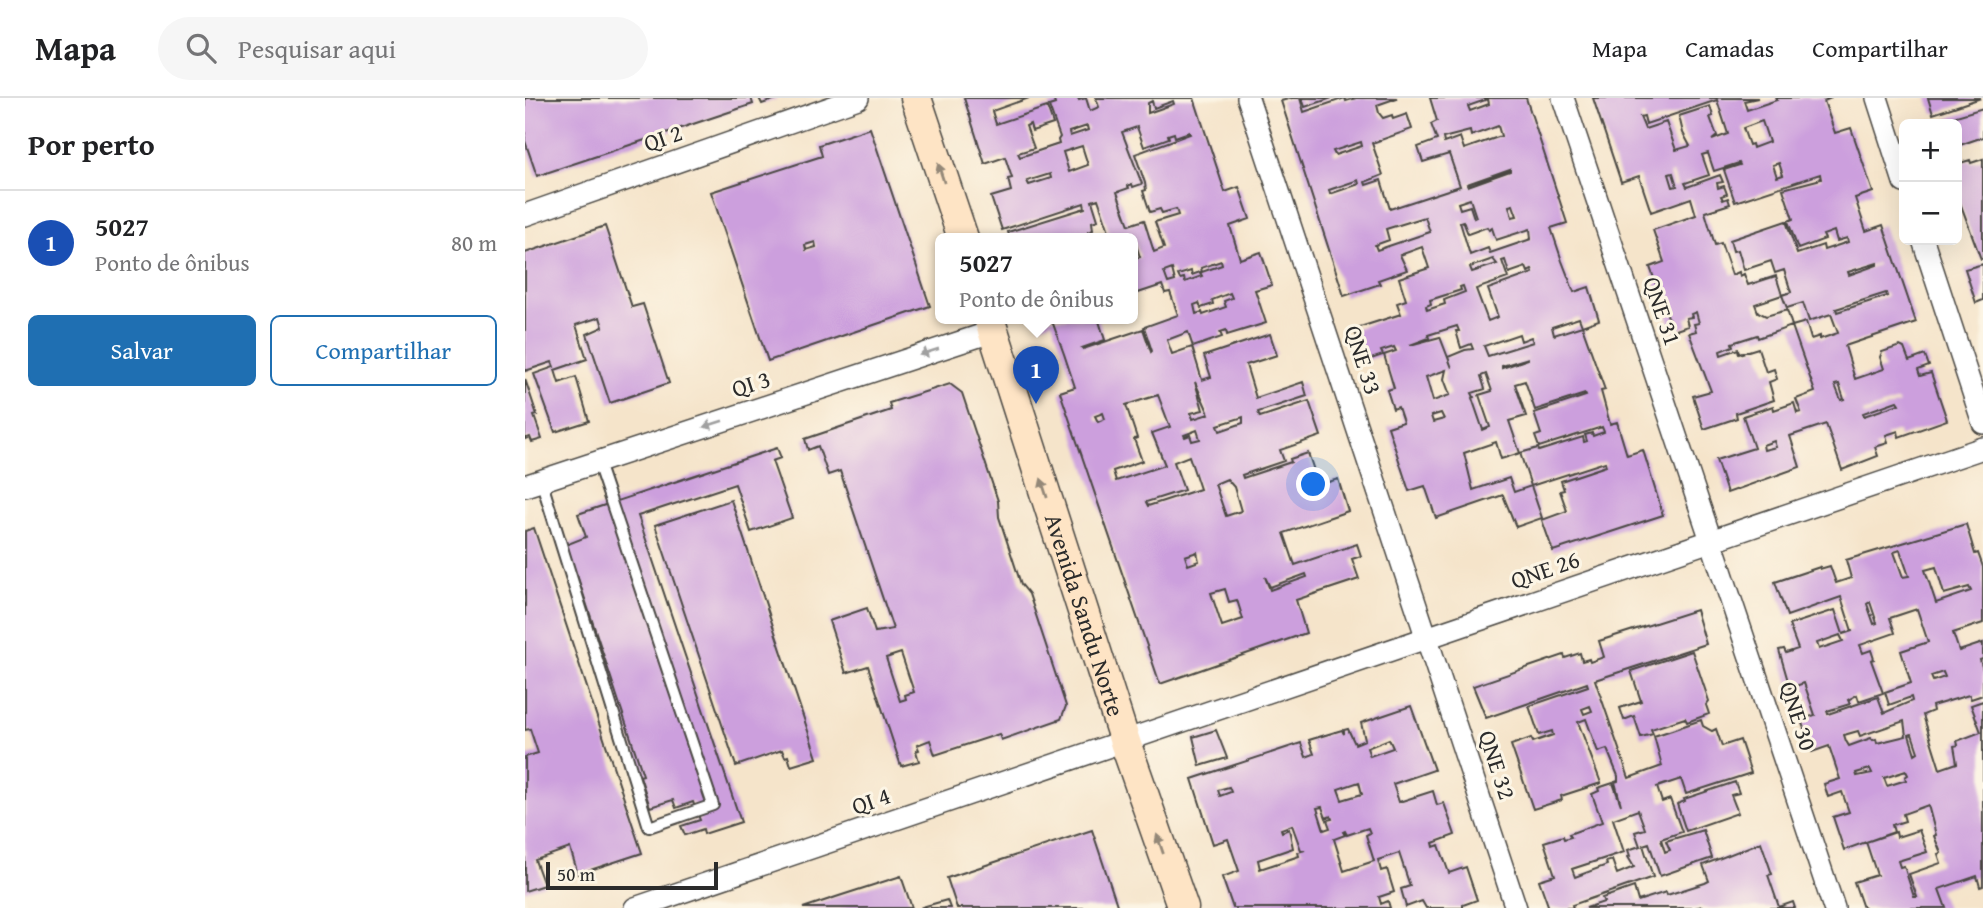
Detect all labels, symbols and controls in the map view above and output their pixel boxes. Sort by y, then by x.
search box [158,17,648,80]
text: Mapa [35,24,116,72]
icon: search [182,29,220,67]
text: Pesquisar aqui [238,29,396,68]
text: Mapa [1592,31,1647,66]
text: Camadas [1685,31,1774,66]
text: Compartilhar [1812,31,1948,66]
street label: QI 2 [639,115,687,160]
map controls [1899,119,1962,245]
button: + [1899,119,1962,182]
text: Por perto [28,122,155,166]
one-way arrow [935,162,946,183]
button: − [1899,182,1962,245]
text: 5027 [95,207,149,246]
text: 1 [45,226,57,259]
text: 80 m [451,226,497,259]
popup [935,233,1138,324]
text: 5027 [959,243,1013,282]
text: Ponto de ônibus [95,246,250,279]
street label: QNE 31 [1634,272,1691,350]
text: Ponto de ônibus [959,282,1114,315]
button: Salvar [28,315,256,386]
button: Compartilhar [270,315,497,386]
street label: QNE 33 [1336,321,1391,399]
pin: 1 [1013,346,1059,404]
one-way arrow [918,348,939,358]
street label: QI 3 [727,361,775,406]
one-way arrow [702,420,723,430]
your location [1296,467,1330,501]
one-way arrow [1038,477,1048,498]
street label: Avenida Sandu Norte [1036,509,1134,721]
street label: QNE 26 [1506,541,1584,598]
street label: QNE 30 [1771,677,1826,755]
street label: QNE 32 [1470,726,1525,804]
street label: QI 4 [847,778,895,823]
one-way arrow [1154,833,1165,854]
scale bar [546,859,717,891]
text: 50 m [557,860,595,888]

